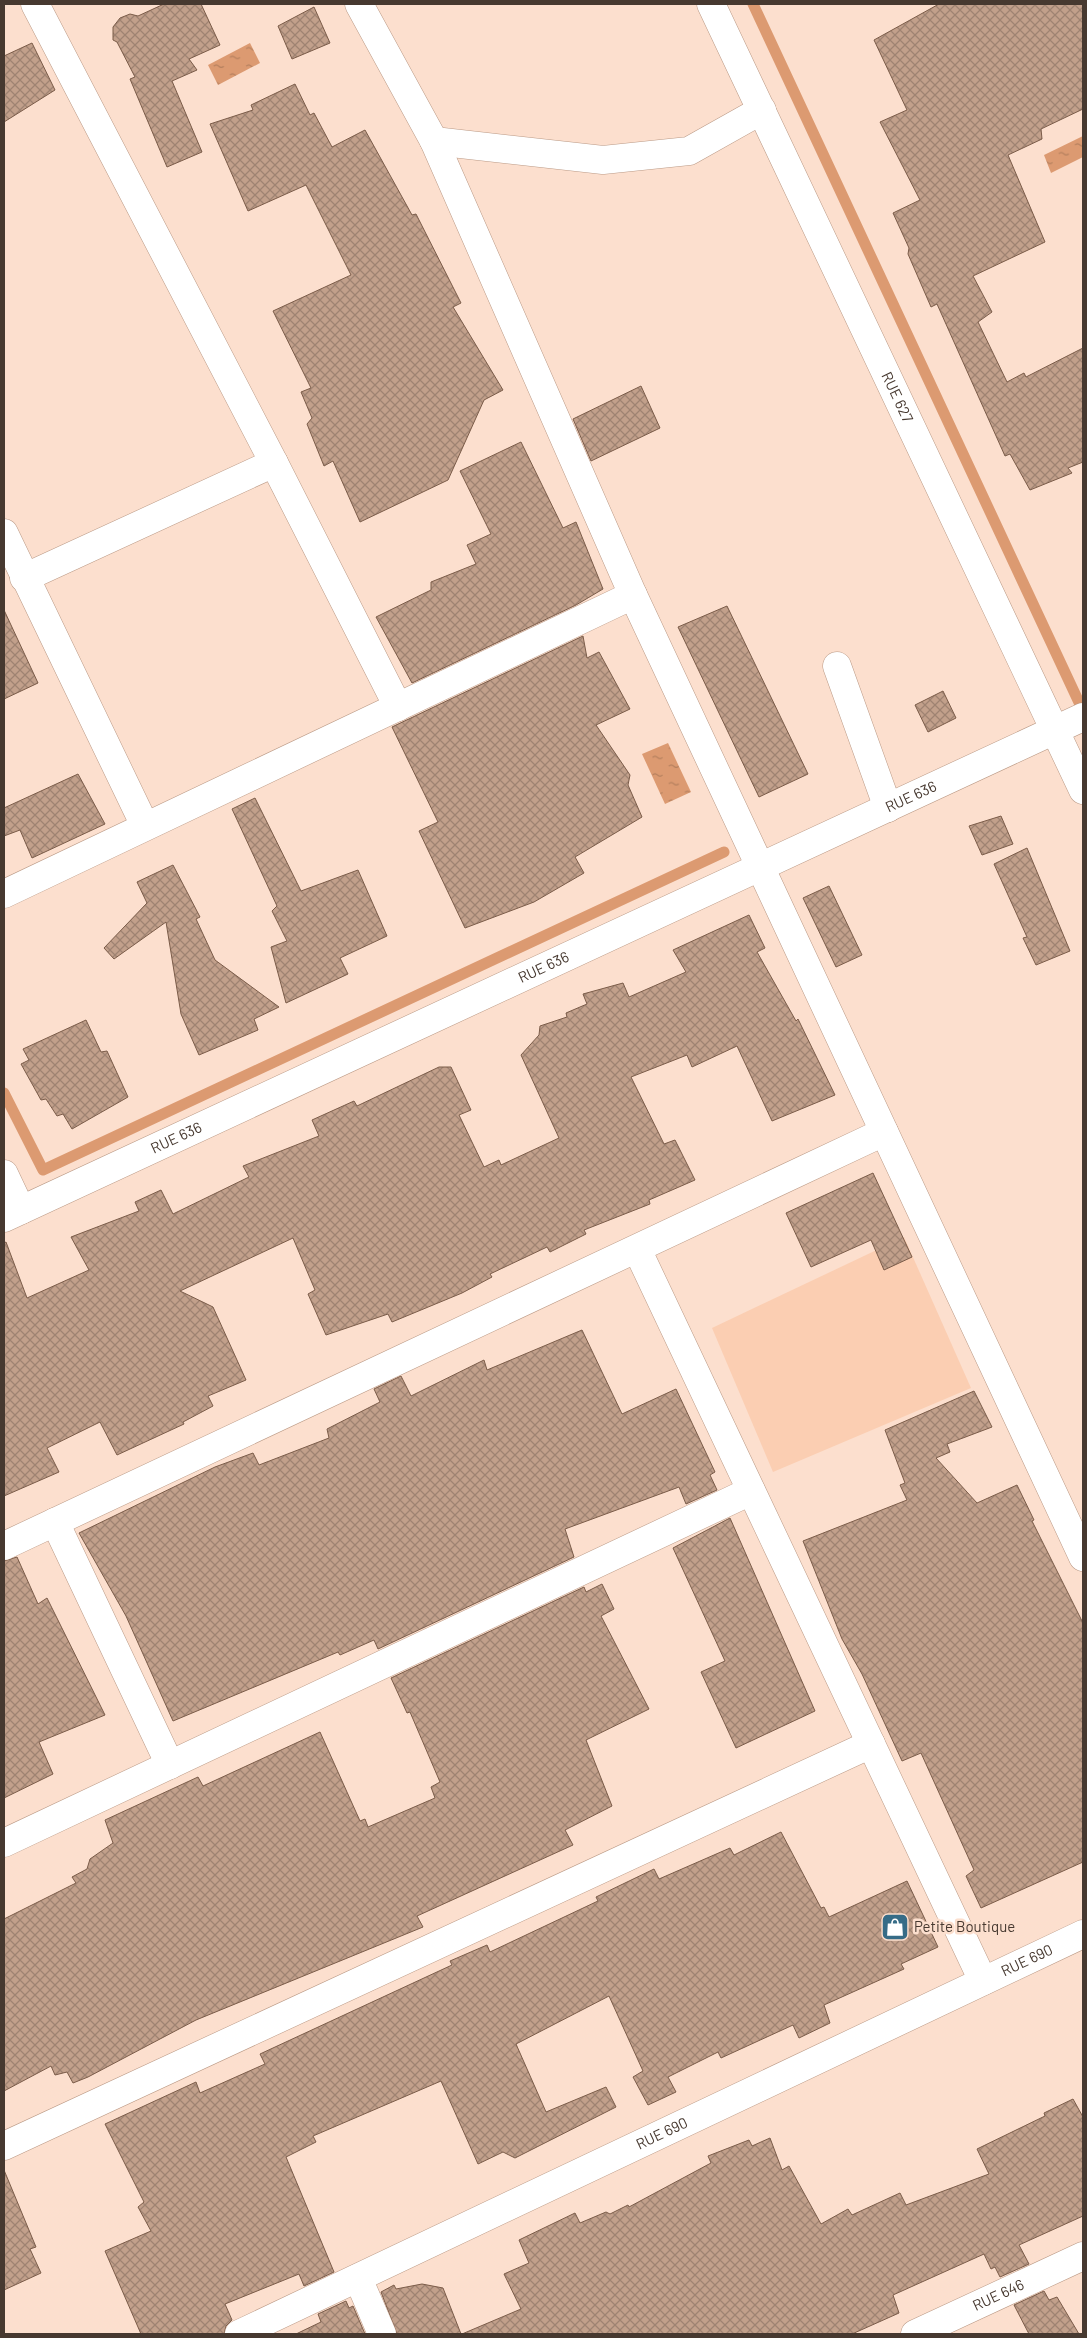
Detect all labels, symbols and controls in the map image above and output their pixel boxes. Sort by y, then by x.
street label: RUE 627 [878,369,918,425]
street label: RUE 636 [882,776,939,816]
street label: RUE 636 [515,947,572,986]
street label: RUE 636 [148,1117,204,1157]
shop icon: Petite Boutique [880,1912,910,1942]
place label: Petite Boutique [914,1917,1015,1935]
street label: RUE 690 [998,1940,1055,1980]
street label: RUE 690 [633,2113,690,2153]
street label: RUE 646 [969,2275,1027,2314]

